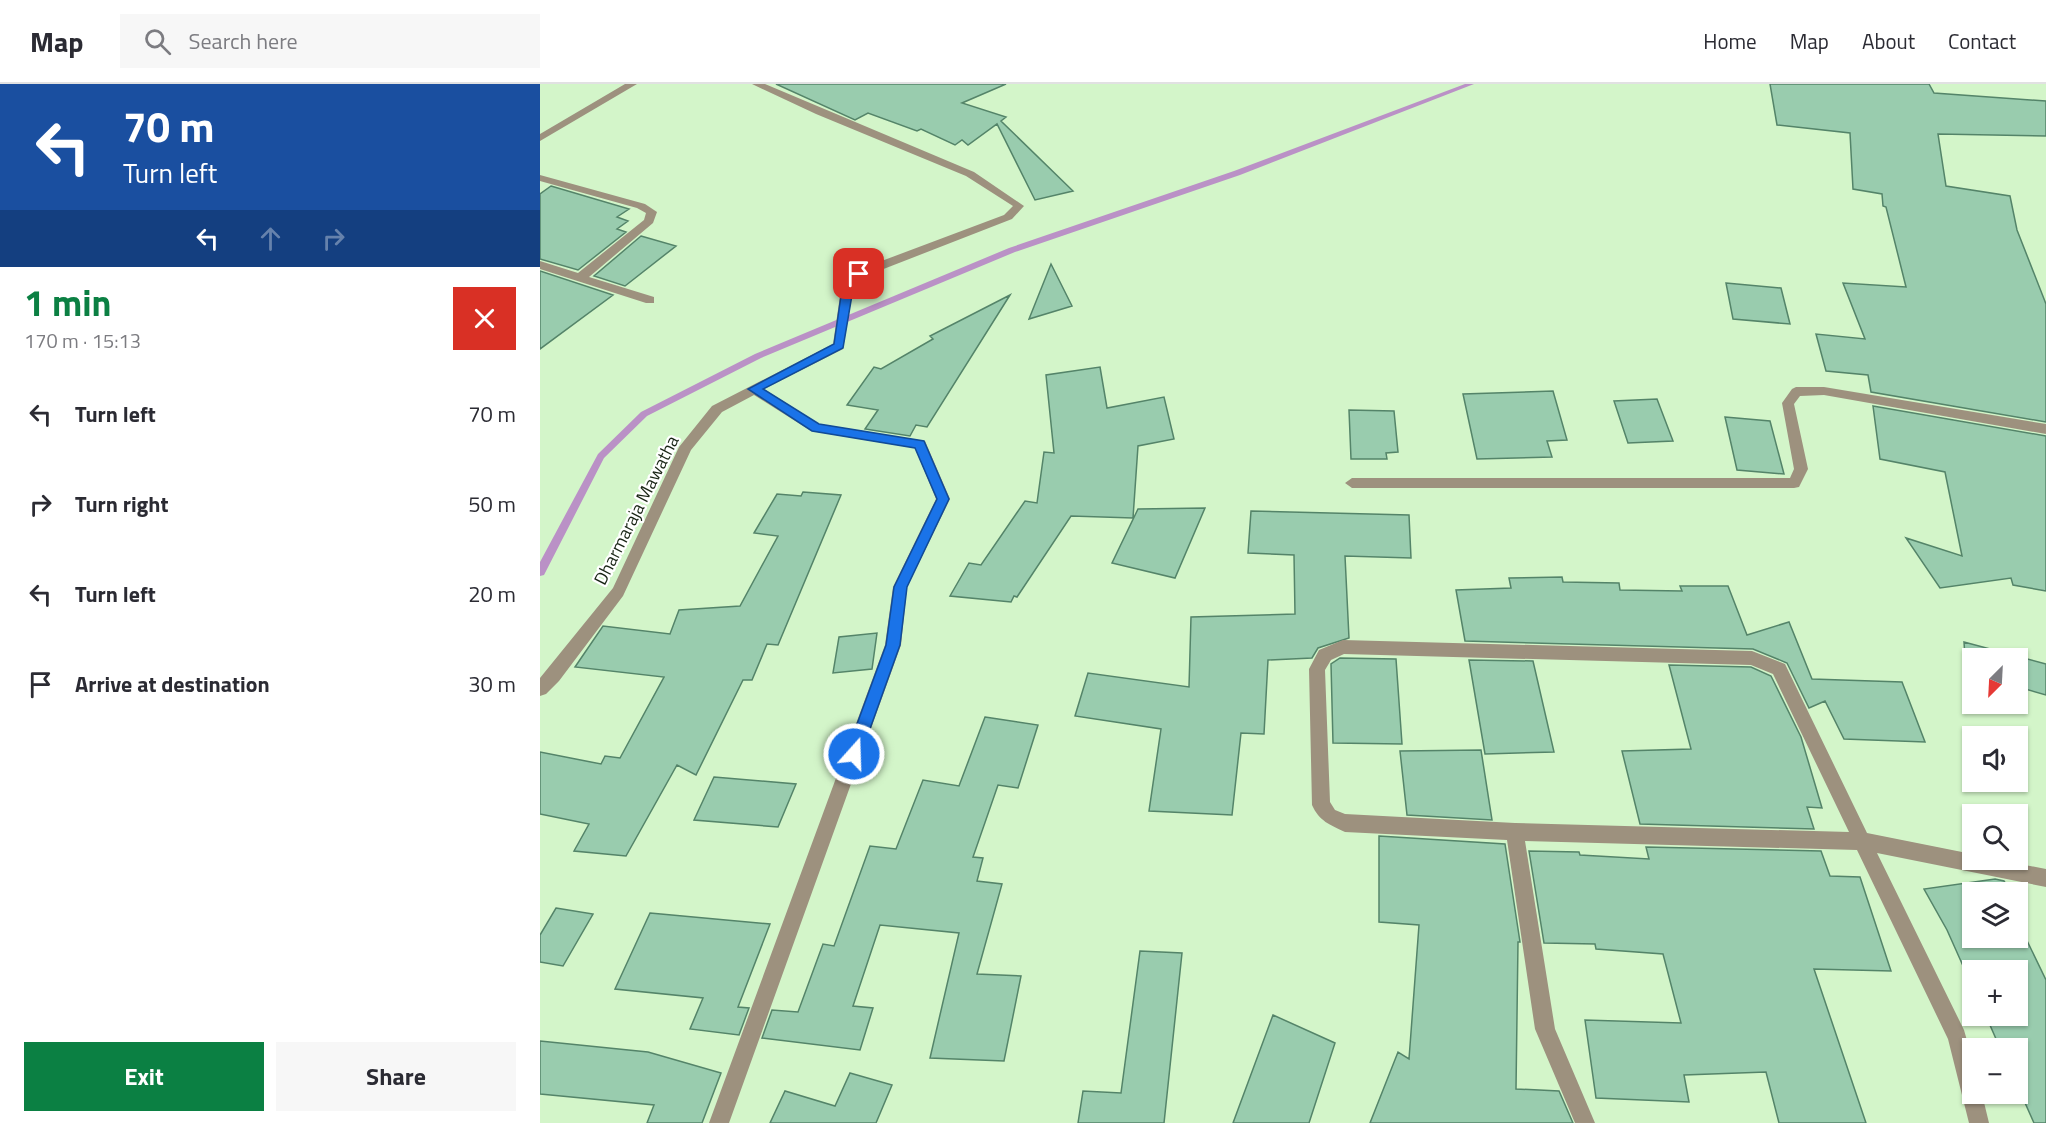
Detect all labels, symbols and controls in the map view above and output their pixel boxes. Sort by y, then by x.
search box [120,14,540,68]
text: Map [30,20,84,63]
text: Search here [189,24,298,58]
icon: search [141,25,174,58]
text: Home [1703,25,1757,57]
text: Map [1790,25,1829,57]
text: About [1862,25,1915,57]
text: Contact [1948,25,2016,57]
text: 70 m [123,94,215,158]
icon: left [24,108,102,186]
text: Turn left [123,152,217,193]
icon: left [191,222,224,255]
icon: ahead [254,222,287,255]
icon: right [317,222,350,255]
pin [833,248,884,299]
icon: arrive [842,257,875,290]
text: 1 min [24,275,111,330]
button: close [453,287,516,350]
text: 170 m · 15:13 [24,325,141,356]
text: Turn left [75,397,156,431]
text: 70 m [468,397,516,431]
icon: left [24,398,57,431]
street label: Dharmaraja Mawatha [587,431,685,589]
text: Turn right [75,487,169,521]
text: 50 m [468,487,516,521]
icon: right [24,488,57,521]
text: Turn left [75,577,156,611]
text: 20 m [468,577,516,611]
icon: left [24,578,57,611]
north arrow [1962,648,2028,714]
map controls [1962,648,2028,1104]
text: Arrive at destination [75,667,270,701]
text: 30 m [468,667,516,701]
icon: arrive [24,668,57,701]
position arrow [822,722,886,786]
button: sound [1962,726,2028,792]
button: search [1962,804,2028,870]
button: layers [1962,882,2028,948]
button: + [1962,960,2028,1026]
button: − [1962,1038,2028,1104]
button: Exit [24,1042,264,1111]
button: Share [276,1042,516,1111]

